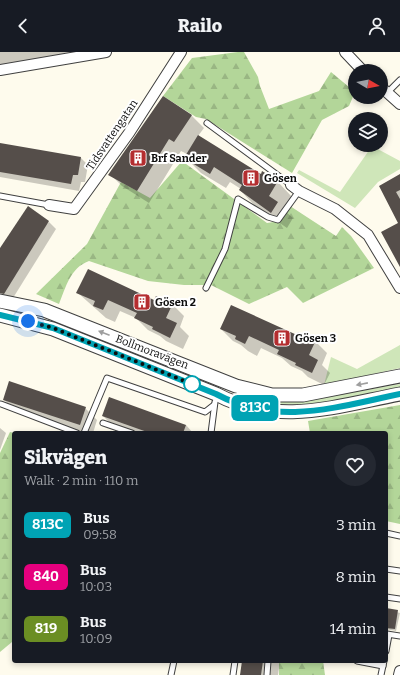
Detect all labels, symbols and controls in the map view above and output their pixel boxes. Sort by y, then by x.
icon: back [12,15,34,37]
text: Railo [178,15,222,37]
icon: person [366,15,388,37]
north arrow [348,64,388,104]
map controls [348,64,388,152]
street label: Tidsvattengatan [84,97,140,173]
button: layers [348,112,388,152]
building icon: Brf Sander [128,148,148,168]
place label: Brf Sander [151,152,208,165]
building icon: Gösen [241,168,261,188]
place label: Gösen [264,172,297,185]
building icon: Gösen 2 [132,292,152,312]
place label: Gösen 2 [155,296,196,309]
your location [18,311,38,331]
building icon: Gösen 3 [272,328,292,348]
one-way arrow [97,330,109,336]
street label: Bollmoravägen [114,332,190,372]
place label: Gösen 3 [295,332,336,345]
unlabelled marker [183,375,201,393]
one-way arrow [356,381,368,387]
line badge: 813C [227,395,283,421]
text: 813C [239,399,271,416]
button: heart [334,444,376,486]
text: Sikvägen [24,446,107,469]
text: Walk · 2 min · 110 m [24,473,138,488]
text: Bus [83,509,110,527]
text: 813C [32,516,63,533]
text: 3 min [336,516,376,534]
text: 09:58 [83,527,117,542]
text: Bus [80,561,106,579]
text: 840 [33,568,59,585]
text: 8 min [336,568,376,586]
text: 10:03 [80,579,112,594]
text: Bus [80,613,106,631]
text: 819 [35,620,57,637]
text: 14 min [330,620,376,638]
text: 10:09 [80,631,112,646]

